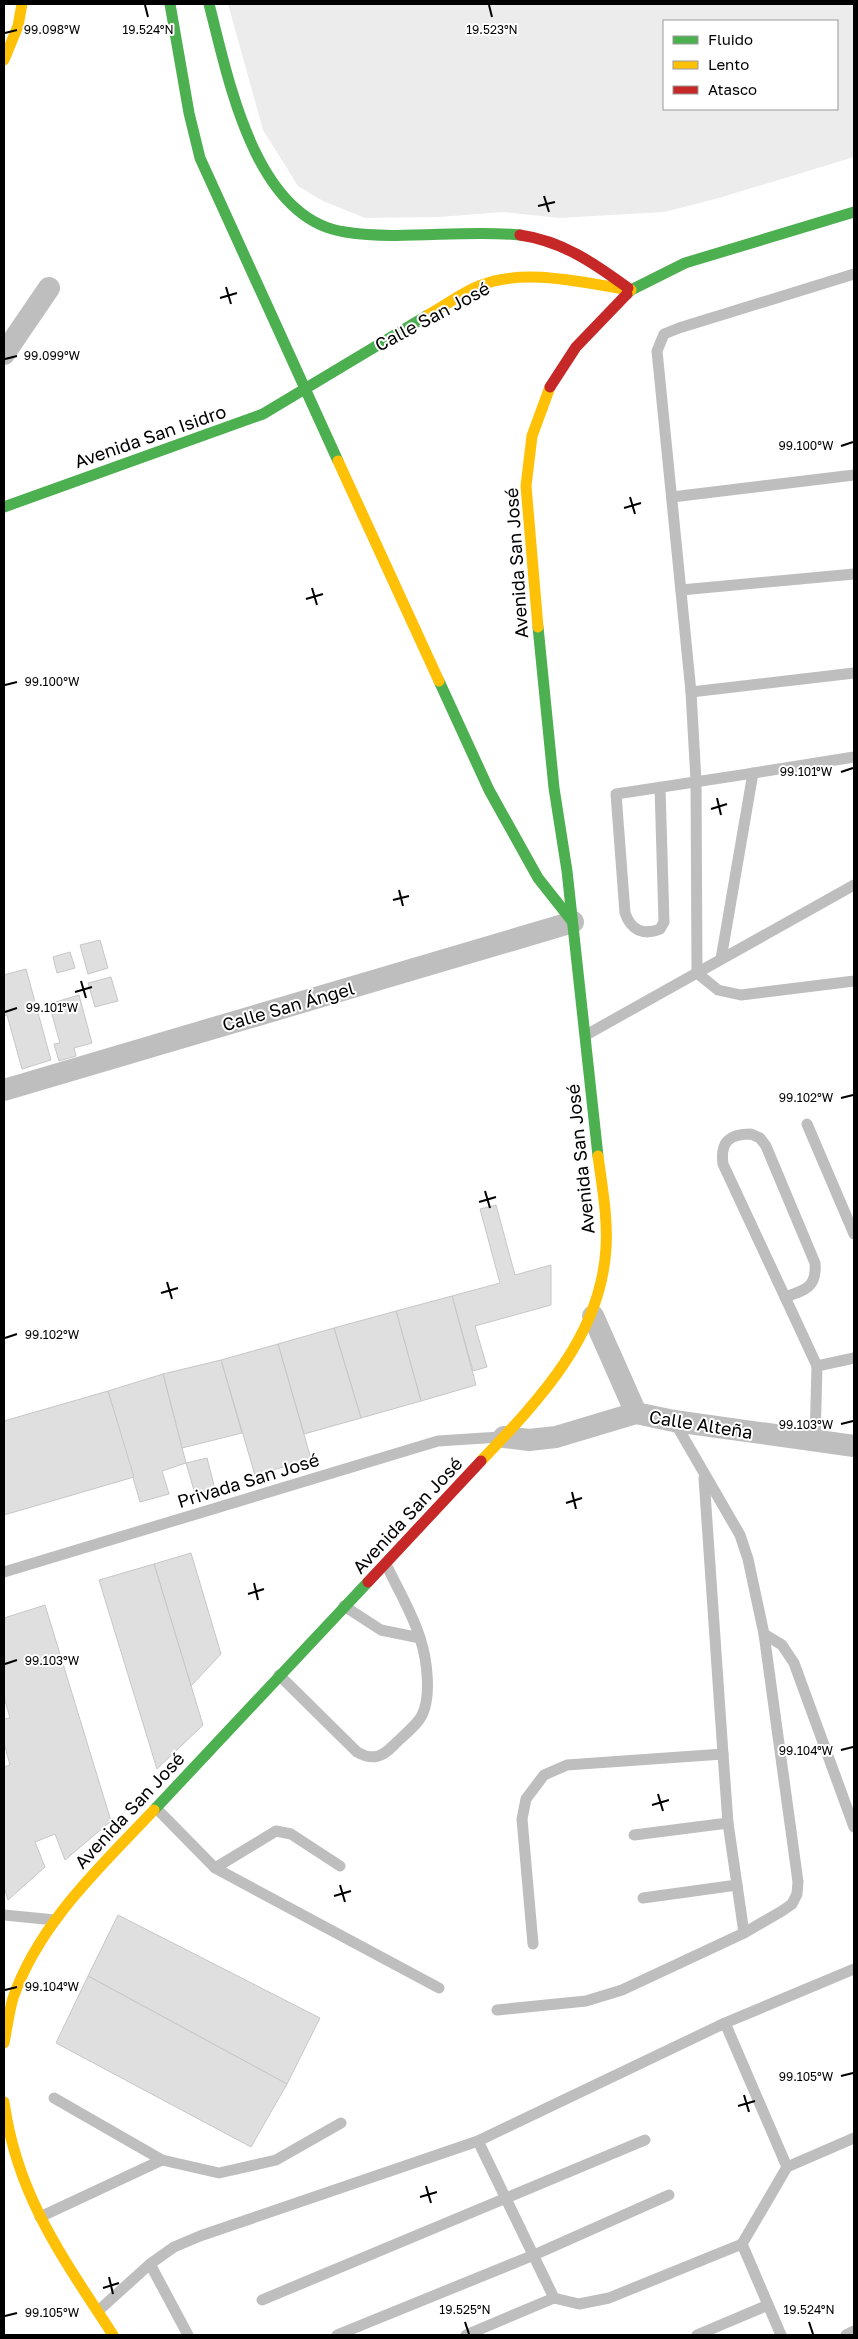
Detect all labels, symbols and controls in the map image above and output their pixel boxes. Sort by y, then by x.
legend [663,20,838,110]
text: 99.098°W [24,22,81,37]
text: 19.524°N [122,22,174,37]
text: 19.523°N [466,22,518,37]
text: Fluido [708,30,753,48]
text: Lento [708,55,749,73]
text: Atasco [708,80,757,98]
street label: Calle San José [371,277,493,355]
text: 99.099°W [24,348,81,363]
street label: Avenida San Isidro [71,400,229,472]
text: 99.100°W [778,438,834,453]
street label: Avenida San José [500,487,532,639]
text: 99.100°W [24,674,80,689]
text: 99.101°W [780,764,833,779]
street label: Calle San Ángel [219,977,357,1035]
text: 99.101°W [26,1000,79,1015]
street label: Avenida San José [561,1083,599,1235]
text: 99.102°W [779,1090,834,1105]
text: 99.102°W [25,1327,80,1342]
street label: Calle Alteña [648,1405,754,1443]
text: 99.103°W [779,1417,834,1432]
street label: Privada San José [174,1448,322,1512]
street label: Avenida San José [348,1452,466,1578]
text: 99.103°W [25,1653,80,1668]
text: 99.104°W [779,1743,834,1758]
street label: Avenida San José [70,1747,188,1873]
text: 99.104°W [25,1979,80,1994]
text: 99.105°W [779,2069,834,2084]
text: 19.525°N [439,2302,491,2317]
text: 19.524°N [783,2302,835,2317]
text: 99.105°W [25,2305,80,2320]

